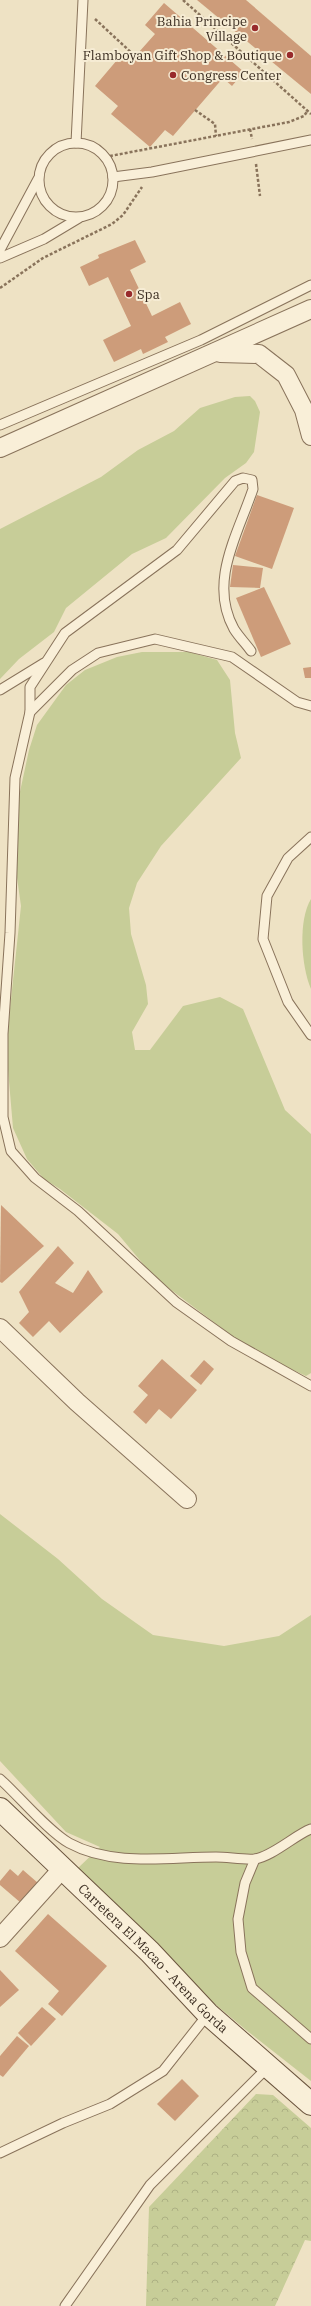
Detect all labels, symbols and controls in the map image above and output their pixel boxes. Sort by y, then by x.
place label: Bahia Principe Village [157,13,247,45]
marker: Bahia Principe Village [250,23,260,33]
place label: Flamboyan Gift Shop & Boutique [83,47,282,64]
marker: Flamboyan Gift Shop & Boutique [285,50,295,60]
place label: Congress Center [181,67,282,84]
marker: Congress Center [168,70,178,80]
place label: Spa [137,286,160,303]
marker: Spa [124,289,134,299]
street label: Carretera El Macao - Arena Gorda [74,1880,232,2037]

